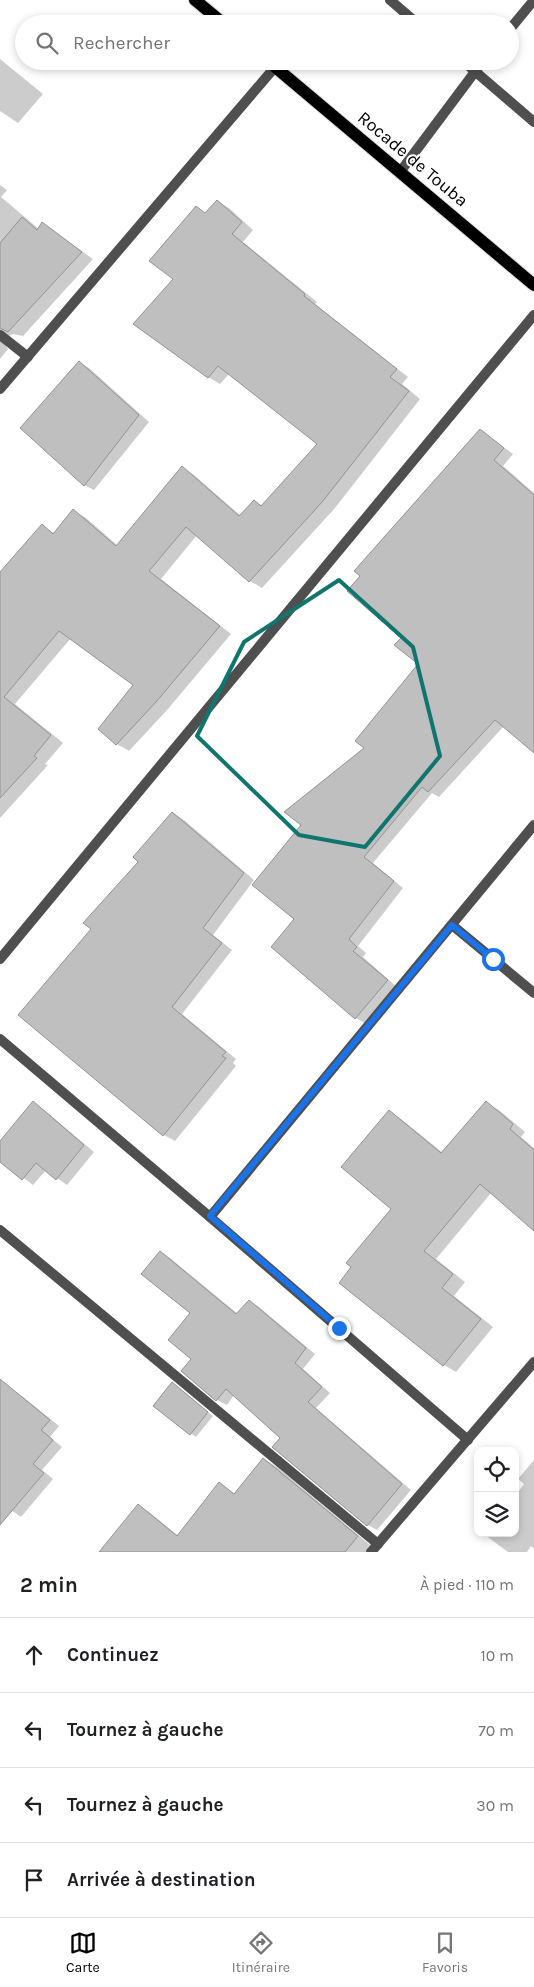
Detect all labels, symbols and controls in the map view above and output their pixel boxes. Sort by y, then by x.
search box [15,15,519,70]
icon: search [33,29,61,57]
text: Rechercher [73,32,170,54]
street label: Rocade de Touba [353,106,473,212]
route start [482,948,505,971]
route end [328,1317,351,1340]
map controls [474,1447,519,1537]
button: locate [474,1447,519,1492]
button: layers [474,1492,519,1537]
text: 2 min [20,1573,78,1597]
text: À pied · 110 m [420,1575,514,1594]
icon: ahead [20,1641,48,1669]
text: Continuez [67,1644,159,1666]
text: 10 m [480,1646,514,1665]
icon: left [20,1716,48,1744]
text: Tournez à gauche [67,1719,224,1741]
text: 70 m [478,1721,514,1740]
icon: left [20,1791,48,1819]
text: Tournez à gauche [67,1794,224,1816]
text: 30 m [476,1796,514,1815]
icon: arrive [20,1866,48,1894]
text: Arrivée à destination [67,1869,256,1891]
tab: Carte [66,1929,100,1976]
tab: Itinéraire [232,1929,290,1976]
tab: Favoris [422,1929,468,1976]

